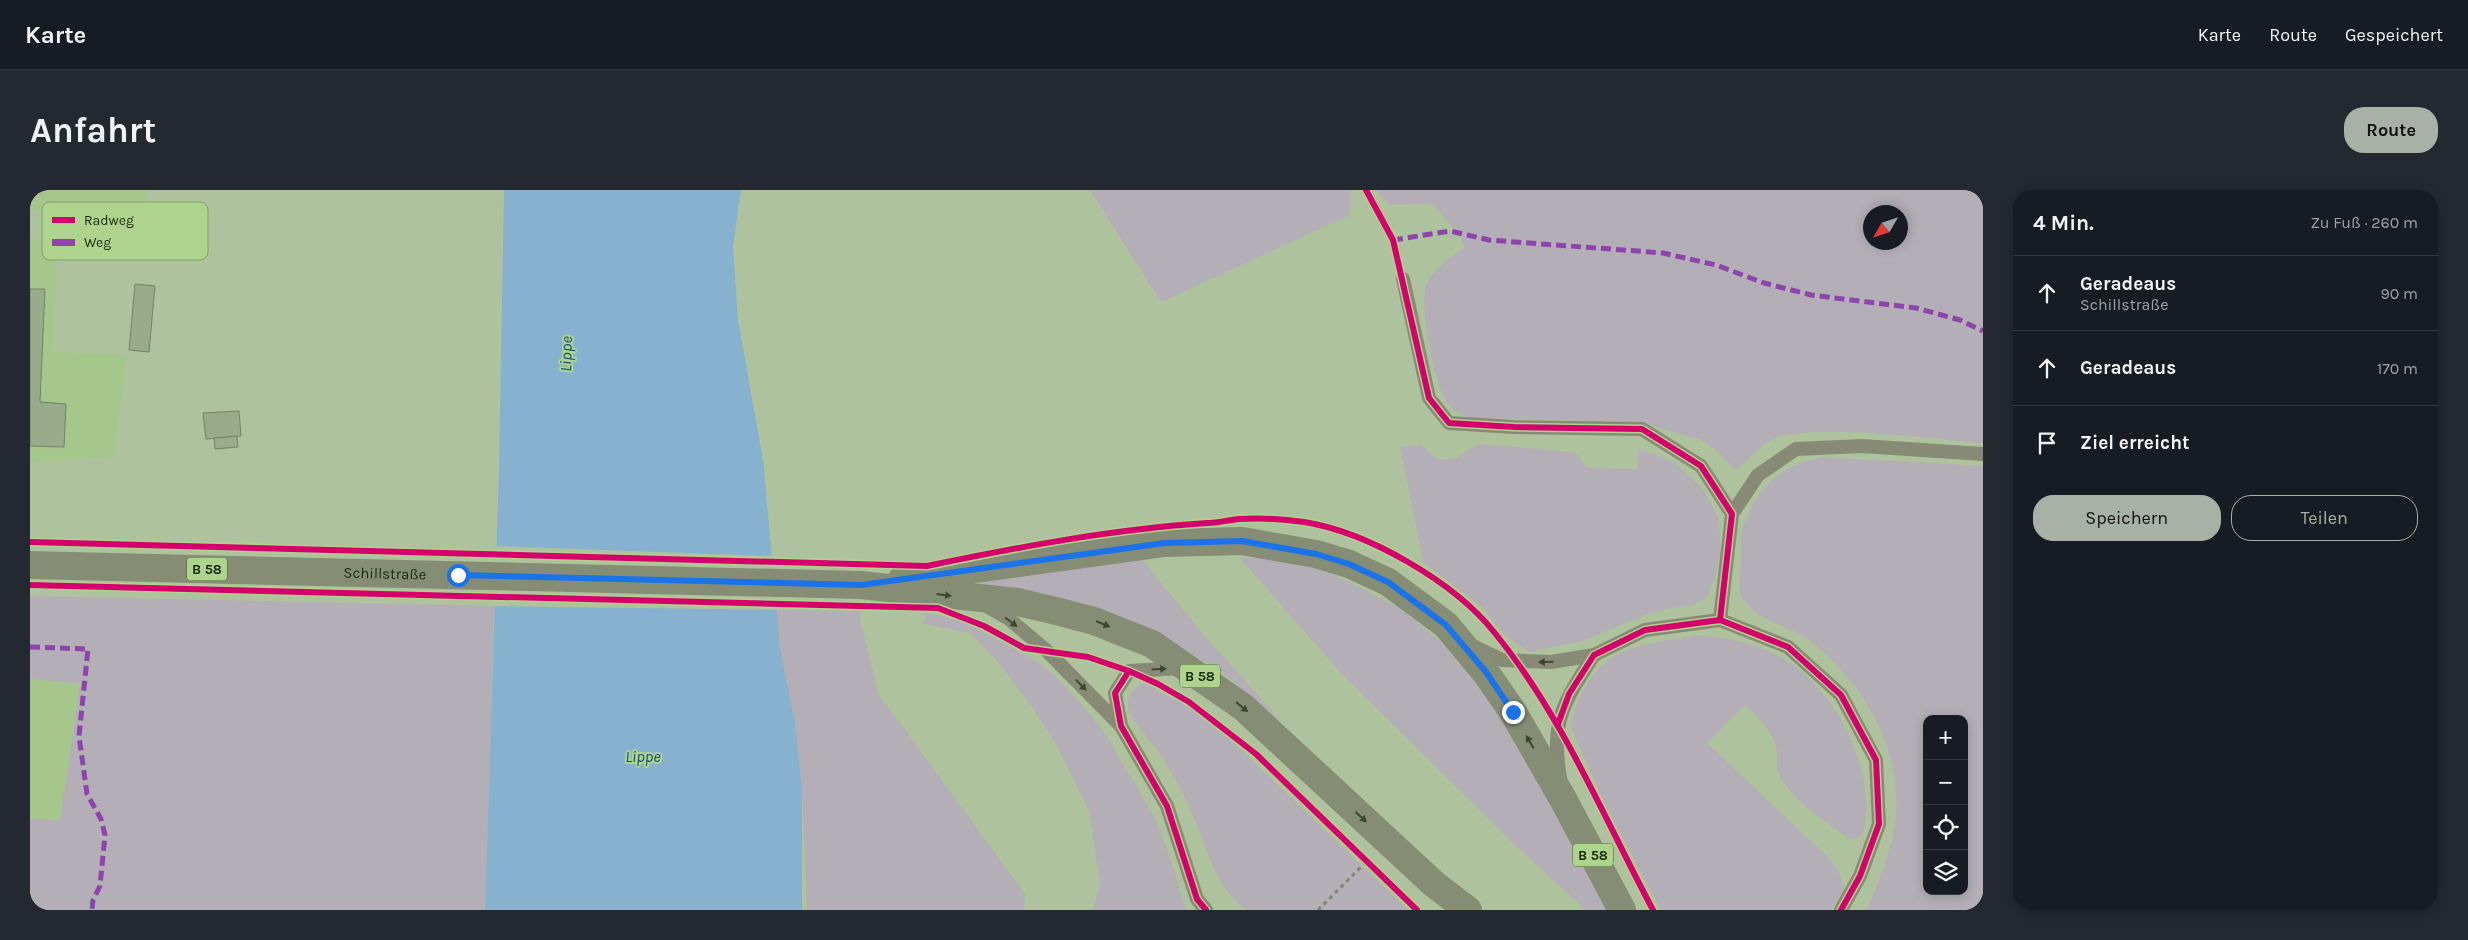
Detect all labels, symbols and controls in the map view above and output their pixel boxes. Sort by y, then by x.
text: Karte [25,21,86,49]
text: Karte [2198,24,2241,46]
text: Route [2269,24,2317,46]
text: Gespeichert [2345,24,2443,46]
button: Route [2344,107,2438,153]
text: Anfahrt [30,110,156,151]
legend [42,202,208,260]
north arrow [1863,205,1908,250]
text: 4 Min. [2033,211,2094,235]
text: Radweg [84,212,134,229]
text: Zu Fuß · 260 m [2310,213,2418,232]
text: Weg [84,234,111,251]
text: Geradeaus [2080,273,2176,295]
icon: ahead [2033,279,2061,307]
text: 90 m [2380,284,2418,303]
text: Schillstraße [2080,295,2168,314]
water label: Lippe [556,335,576,372]
icon: ahead [2033,354,2061,382]
text: Geradeaus [2080,357,2176,379]
text: 170 m [2377,359,2418,378]
icon: arrive [2033,429,2061,457]
text: Ziel erreicht [2080,432,2190,454]
button: Speichern [2033,495,2221,541]
button: Teilen [2231,495,2418,541]
road number: B 58 [187,558,227,580]
street label: Schillstraße [343,564,427,584]
route start [447,564,470,587]
one-way arrow [936,591,952,599]
one-way arrow [1004,617,1018,627]
one-way arrow [1096,621,1110,629]
one-way arrow [1537,659,1553,667]
road number: B 58 [1180,664,1220,688]
one-way arrow [1151,665,1167,673]
one-way arrow [1075,679,1087,691]
one-way arrow [1235,701,1248,712]
route end [1502,701,1525,724]
map controls [1923,715,1968,895]
button: + [1923,715,1968,760]
one-way arrow [1526,734,1534,749]
water label: Lippe [625,747,661,766]
button: − [1923,760,1968,805]
button: locate [1923,805,1968,850]
one-way arrow [1355,811,1367,823]
road number: B 58 [1573,844,1613,866]
button: layers [1923,850,1968,895]

